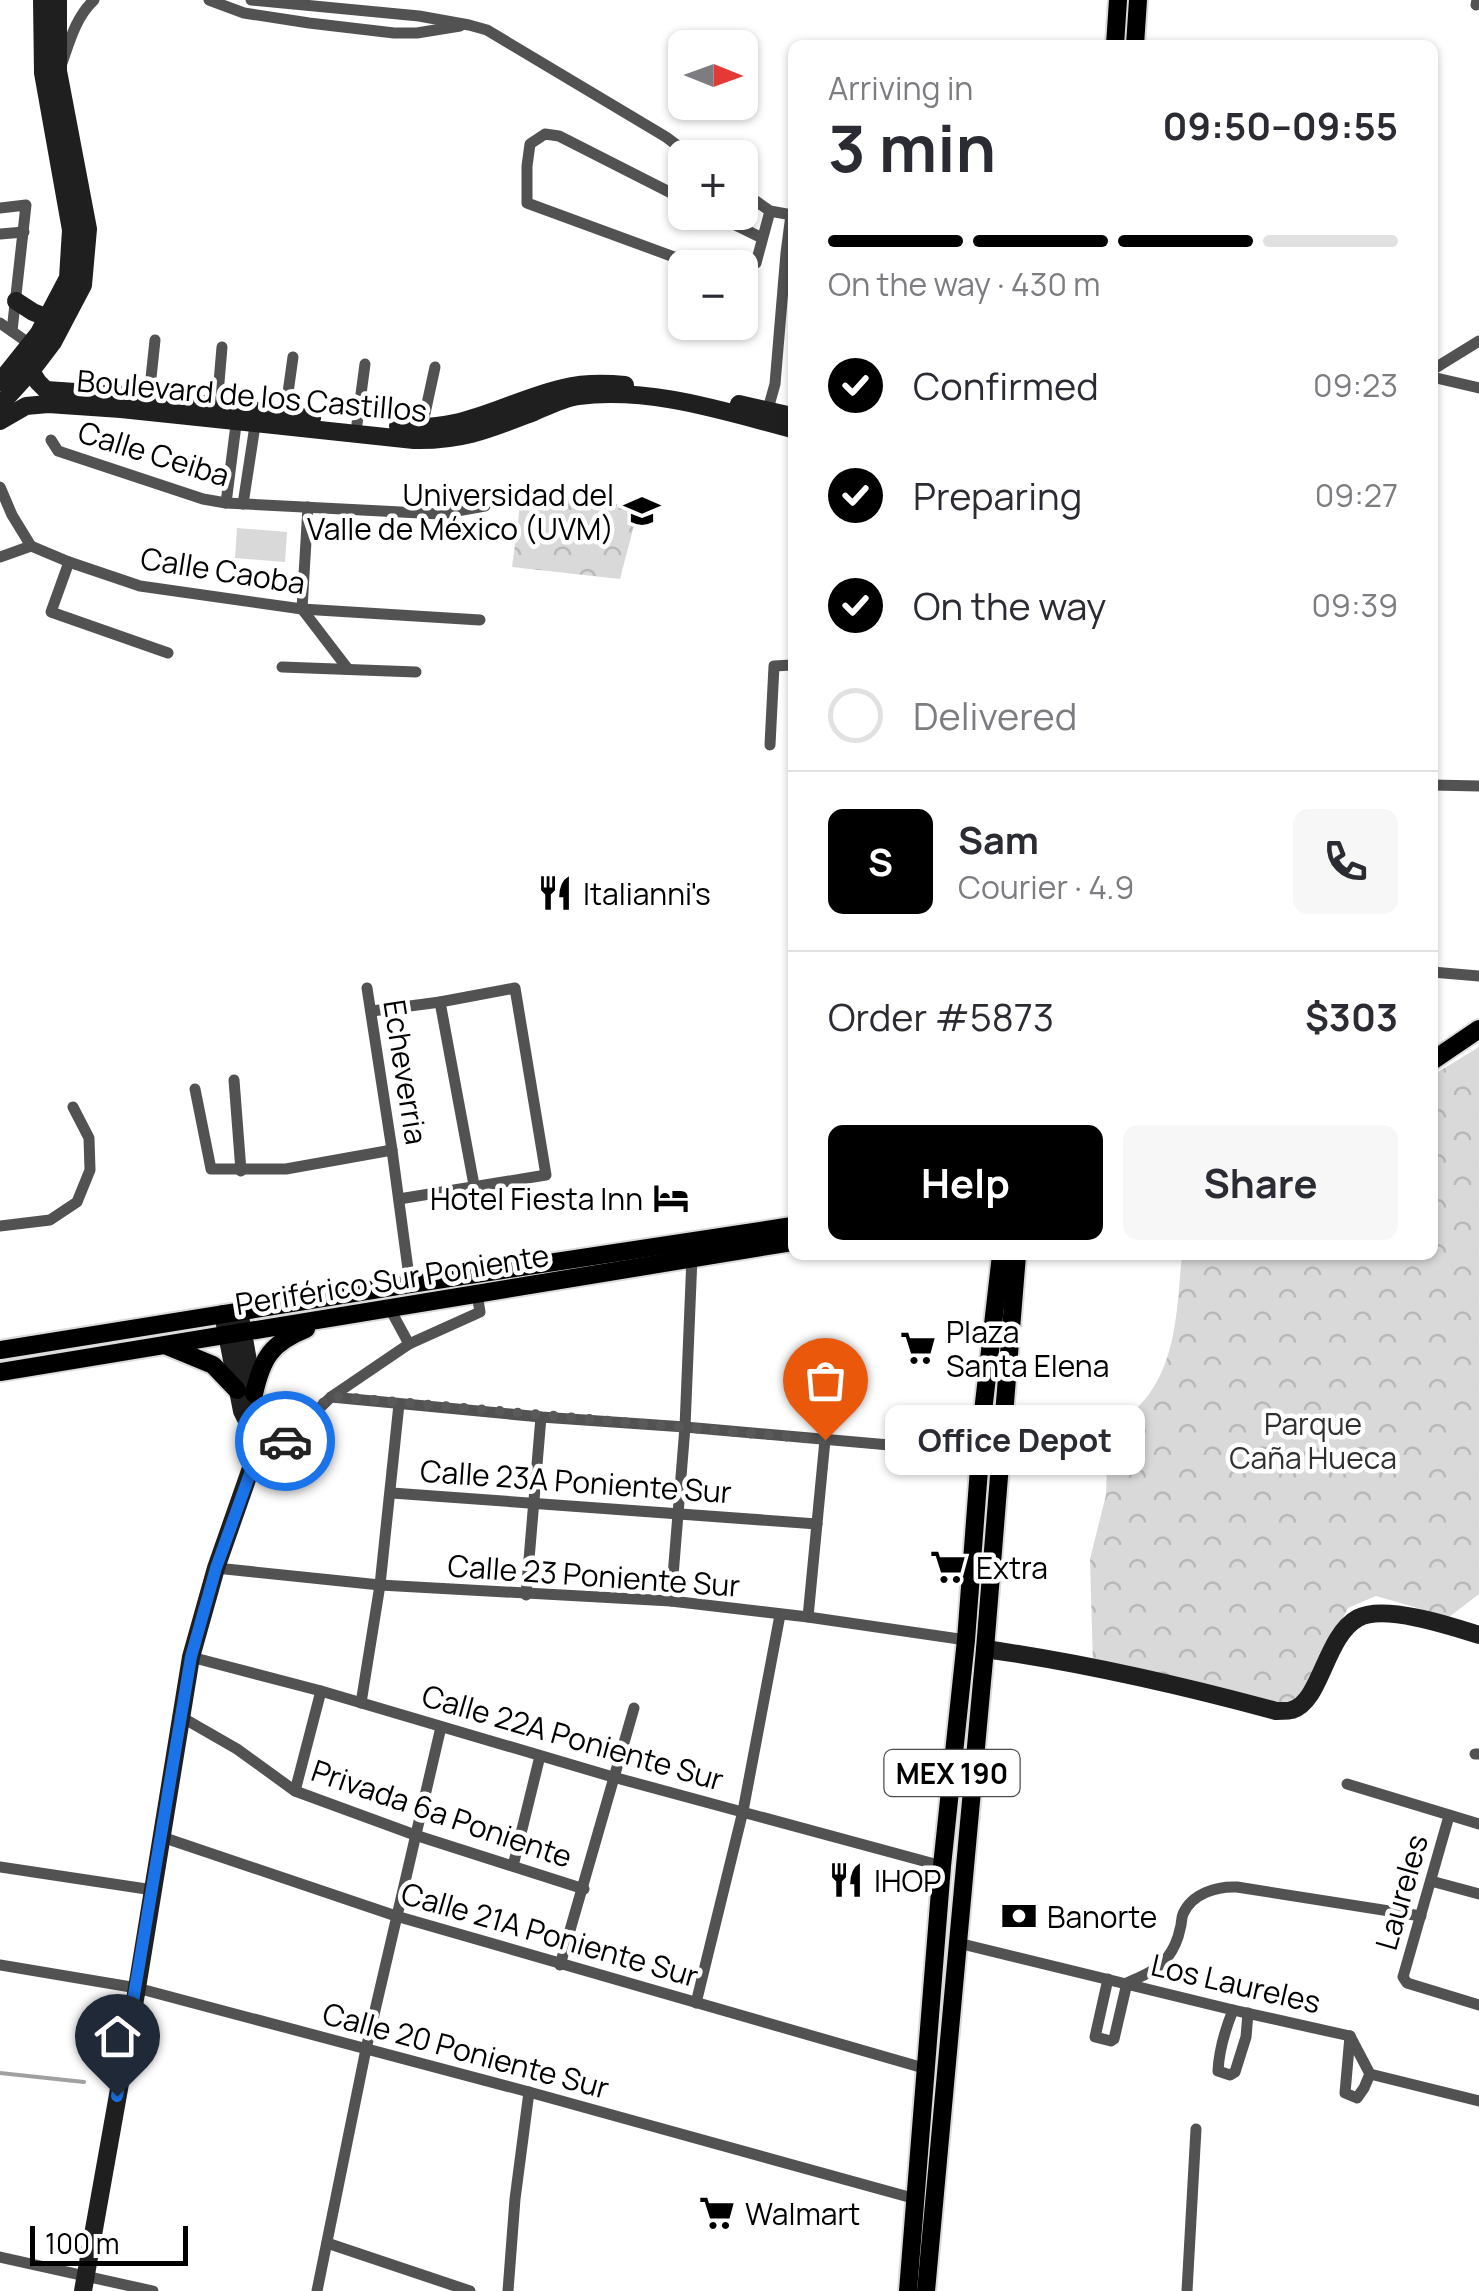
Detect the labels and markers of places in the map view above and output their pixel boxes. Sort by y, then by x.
place label: Universidad del Valle de México (UVM) [307,474,614,549]
school or university icon: Universidad del Valle de México (UVM) [623,492,661,530]
place label: Italianni's [583,873,711,914]
restaurant icon: Italianni's [536,874,574,912]
place label: Hotel Fiesta Inn [430,1178,643,1219]
hotel icon: Hotel Fiesta Inn [652,1179,690,1217]
place label: Plaza Santa Elena [946,1311,1109,1386]
supermarket icon: Plaza Santa Elena [899,1329,937,1367]
pin [783,1338,868,1441]
callout: Office Depot [885,1405,1145,1475]
place label: Extra [976,1547,1048,1588]
supermarket icon: Extra [929,1548,967,1586]
place label: IHOP [874,1860,941,1901]
restaurant icon: IHOP [827,1861,865,1899]
place label: Banorte [1047,1896,1157,1937]
bank icon: Banorte [1000,1897,1038,1935]
pin [75,1994,160,2097]
place label: Walmart [745,2193,860,2234]
supermarket icon: Walmart [698,2194,736,2232]

